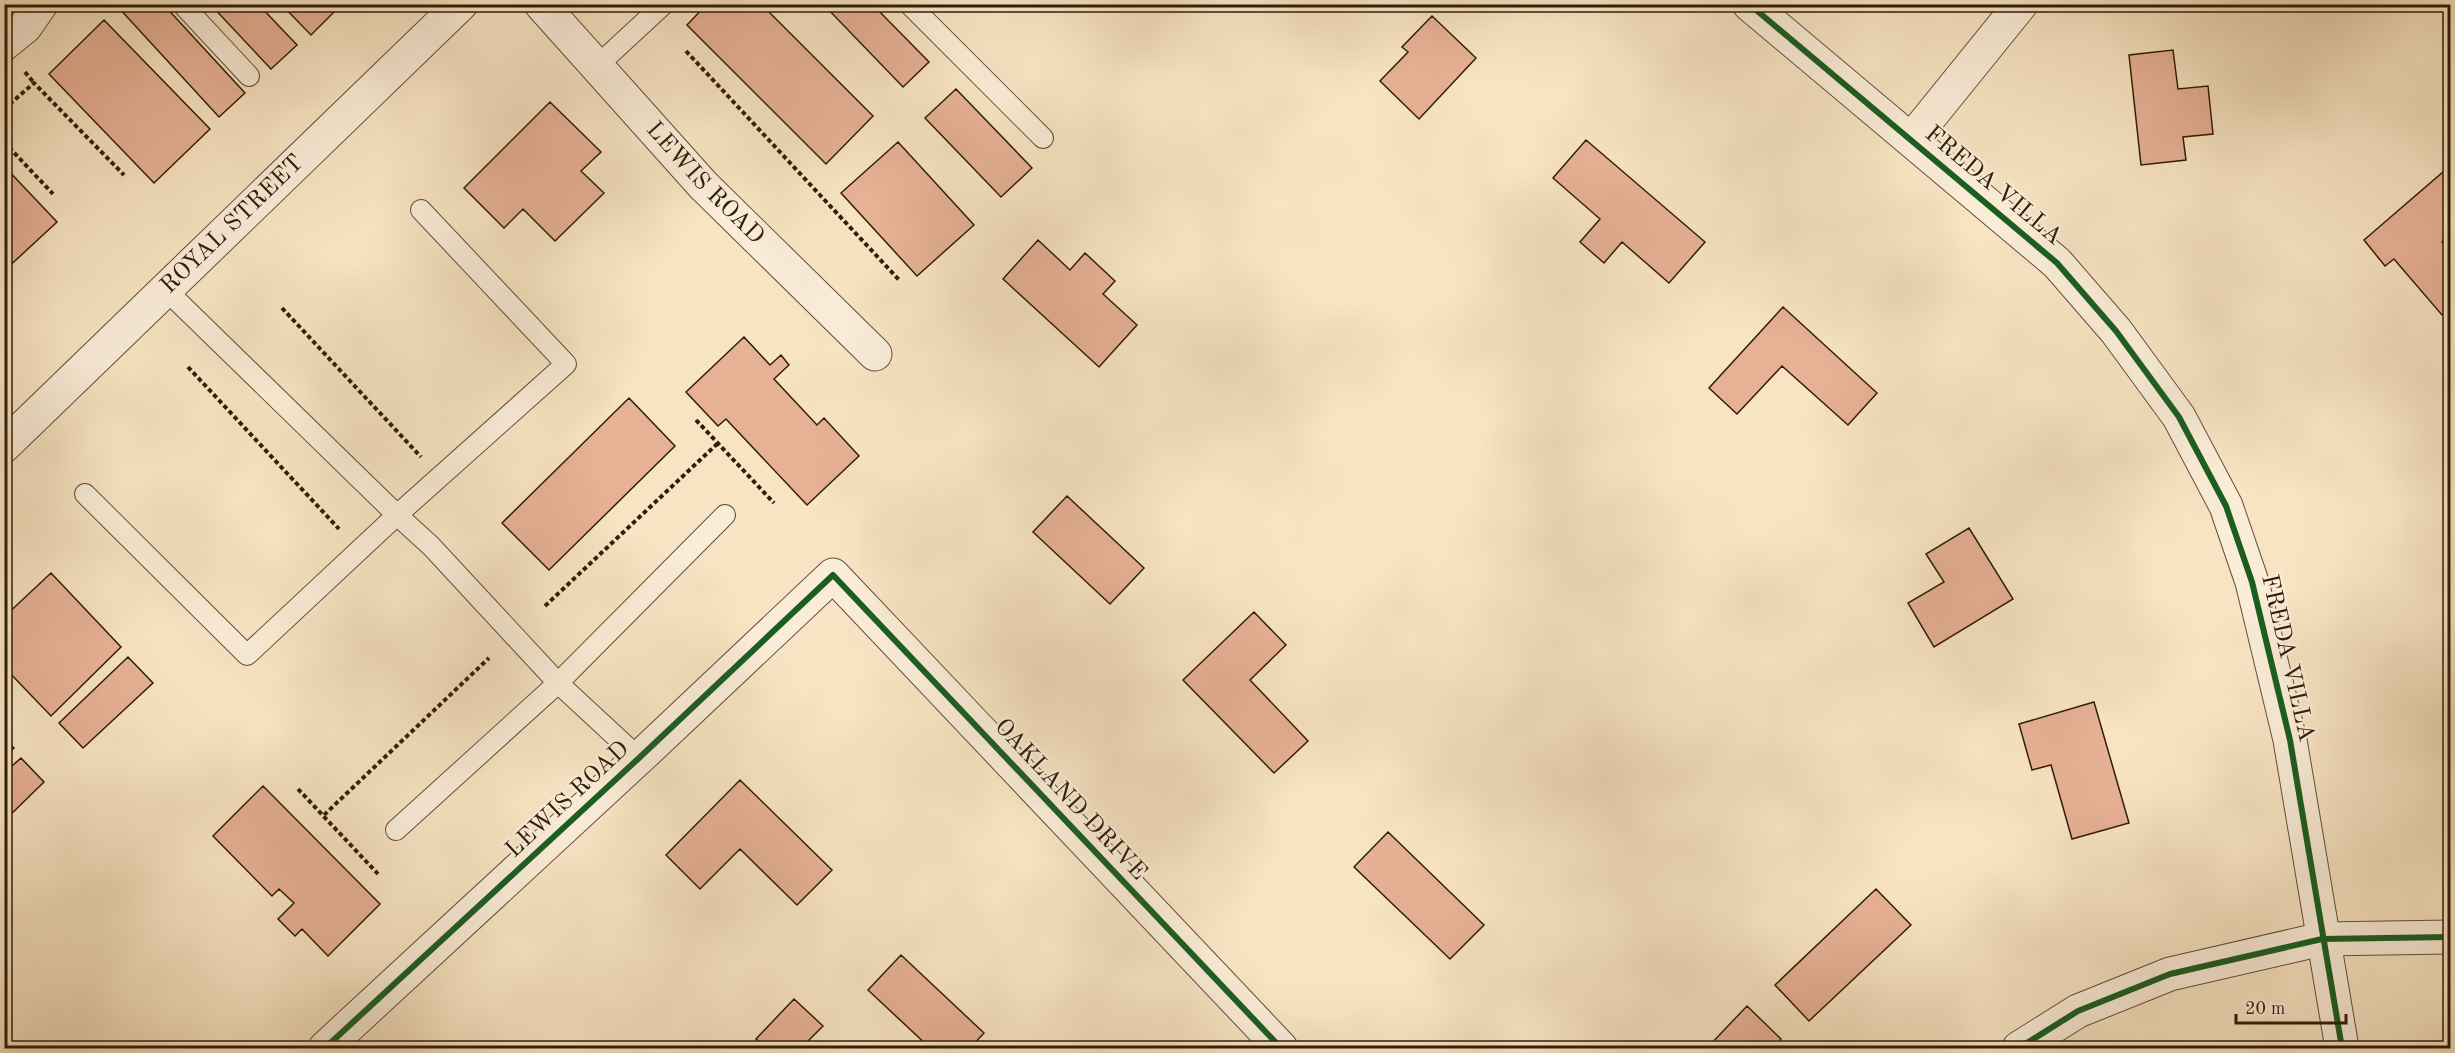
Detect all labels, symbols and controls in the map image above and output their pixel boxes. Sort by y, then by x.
street label: LEWIS ROAD [641,118,768,249]
street label: FREDA VILLA [1920,122,2066,250]
street label: ROYAL STREET [157,151,308,299]
street label: FREDA VILLA [2256,572,2318,744]
street label: OAKLAND DRIVE [989,715,1151,885]
street label: LEWIS ROAD [502,737,634,863]
scale bar [2236,987,2346,1025]
text: 20 m [2245,1000,2285,1018]

